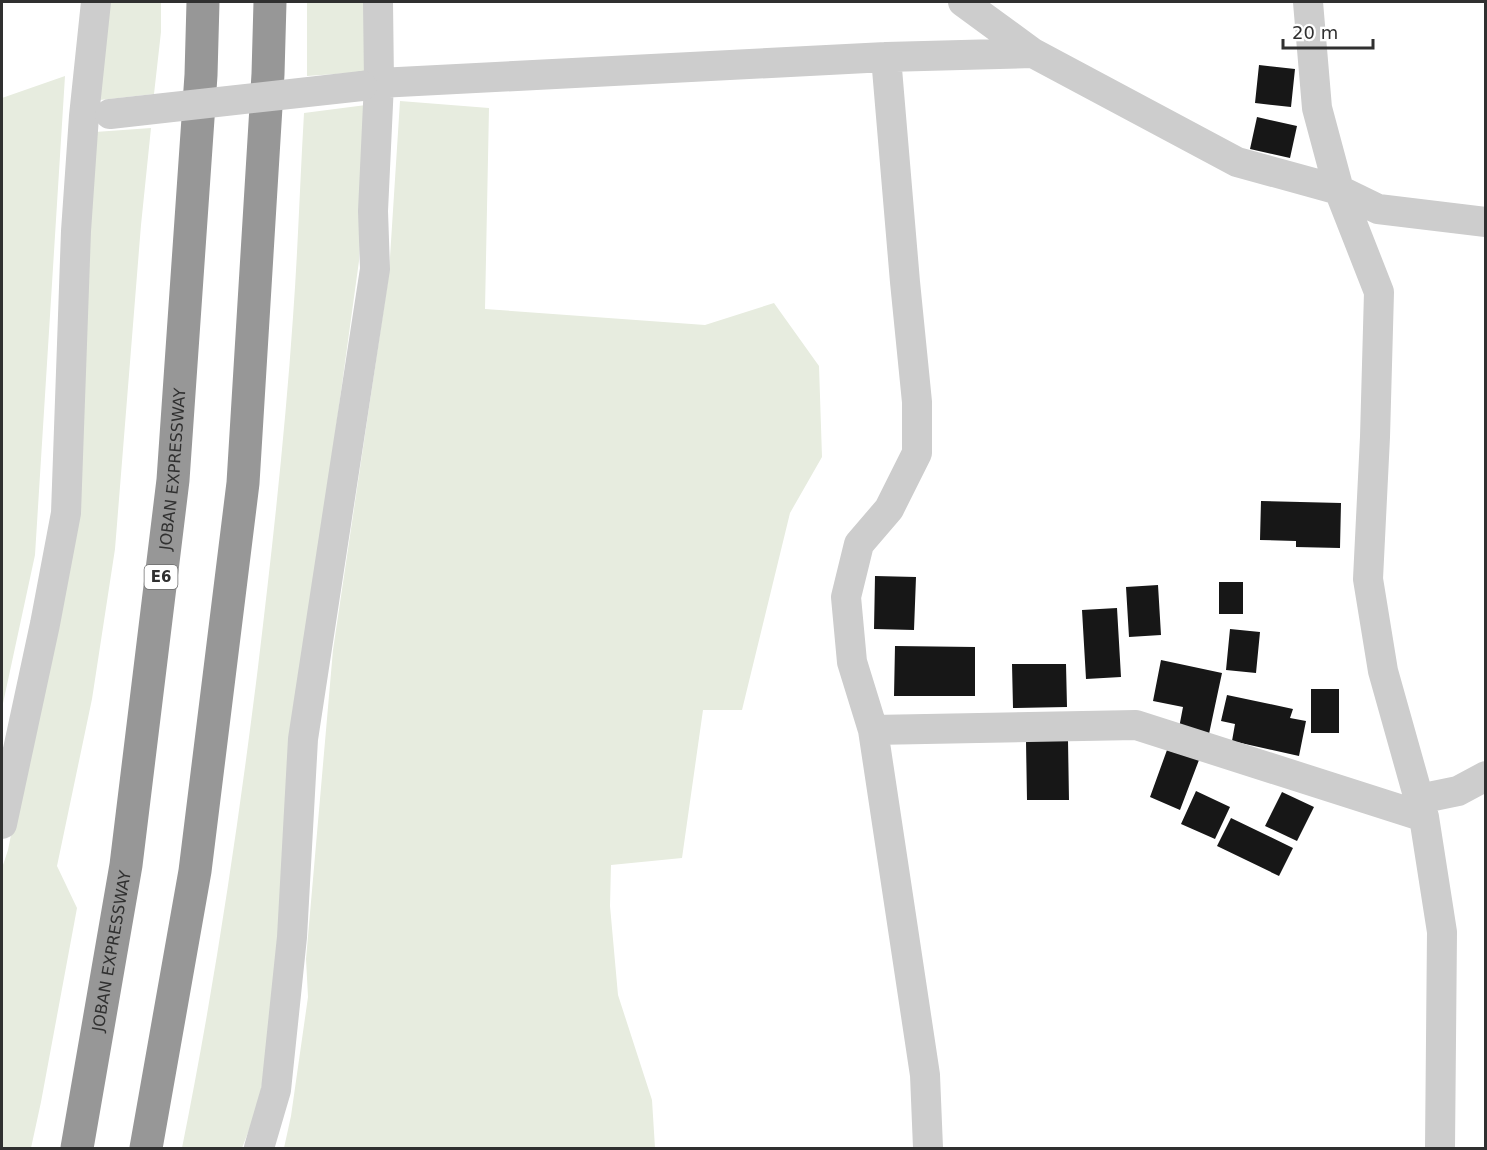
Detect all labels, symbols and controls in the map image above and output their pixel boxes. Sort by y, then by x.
scale bar [1283,12,1373,50]
text: 20 m [1292,22,1338,43]
street label: JOBAN EXPRESSWAY [155,387,189,552]
road number: E6 [144,565,178,589]
street label: JOBAN EXPRESSWAY [88,869,134,1034]

